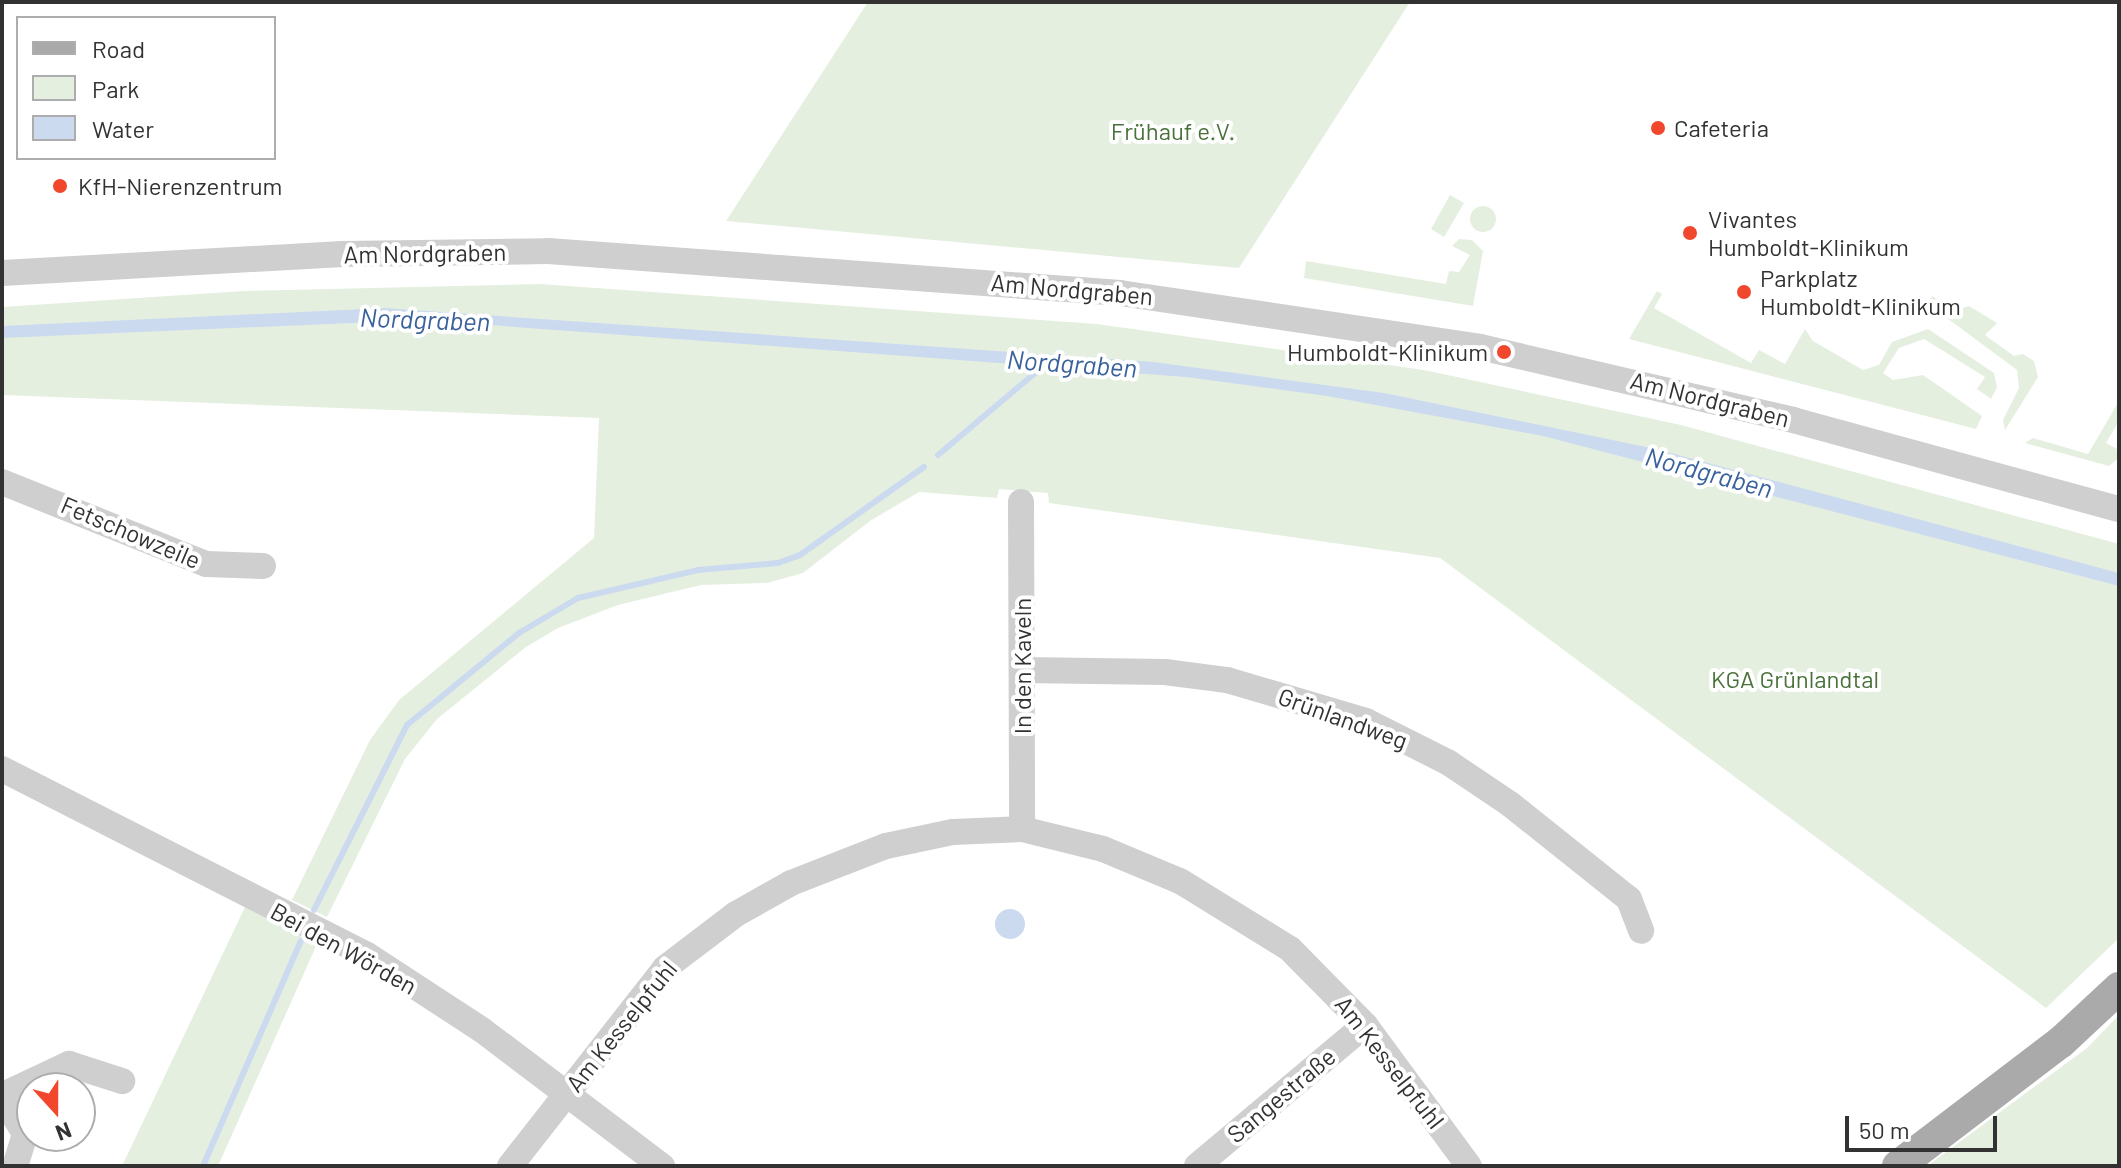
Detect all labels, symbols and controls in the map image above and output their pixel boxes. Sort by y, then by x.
legend [16,16,276,160]
text: Road [92,34,145,63]
text: Park [92,74,139,103]
text: Water [92,114,154,143]
place label: Cafeteria [1674,114,1769,142]
park label: Frühauf e.V. [1111,117,1235,145]
marker: Cafeteria [1649,119,1667,137]
place label: KfH-Nierenzentrum [78,172,282,200]
marker: KfH-Nierenzentrum [49,175,71,197]
place label: Vivantes Humboldt-Klinikum [1708,205,1909,261]
marker: Vivantes Humboldt-Klinikum [1679,222,1701,244]
street label: Am Nordgraben [343,237,507,269]
place label: Parkplatz Humboldt-Klinikum [1760,264,1961,320]
street label: Am Nordgraben [990,268,1154,310]
marker: Parkplatz Humboldt-Klinikum [1735,283,1753,301]
water label: Nordgraben [359,301,491,337]
place label: Humboldt-Klinikum [1287,338,1488,366]
water label: Nordgraben [1006,343,1138,383]
marker: Humboldt-Klinikum [1495,343,1513,361]
street label: Am Nordgraben [1628,365,1792,433]
water label: Nordgraben [1642,440,1776,504]
street label: Fetschowzeile [57,490,205,574]
street label: In den Kaveln [1008,598,1036,734]
park label: KGA Grünlandtal [1711,665,1879,693]
street label: Grünlandweg [1274,681,1412,755]
street label: Bei den Wörden [266,896,422,1000]
street label: Am Kesselpfuhl [559,955,683,1097]
street label: Am Kesselpfuhl [1329,990,1451,1134]
street label: Sangestraße [1221,1042,1341,1148]
north arrow [16,1072,96,1152]
scale bar [1849,1100,2001,1150]
text: 50 m [1859,1115,1910,1144]
text: N [52,1118,75,1147]

